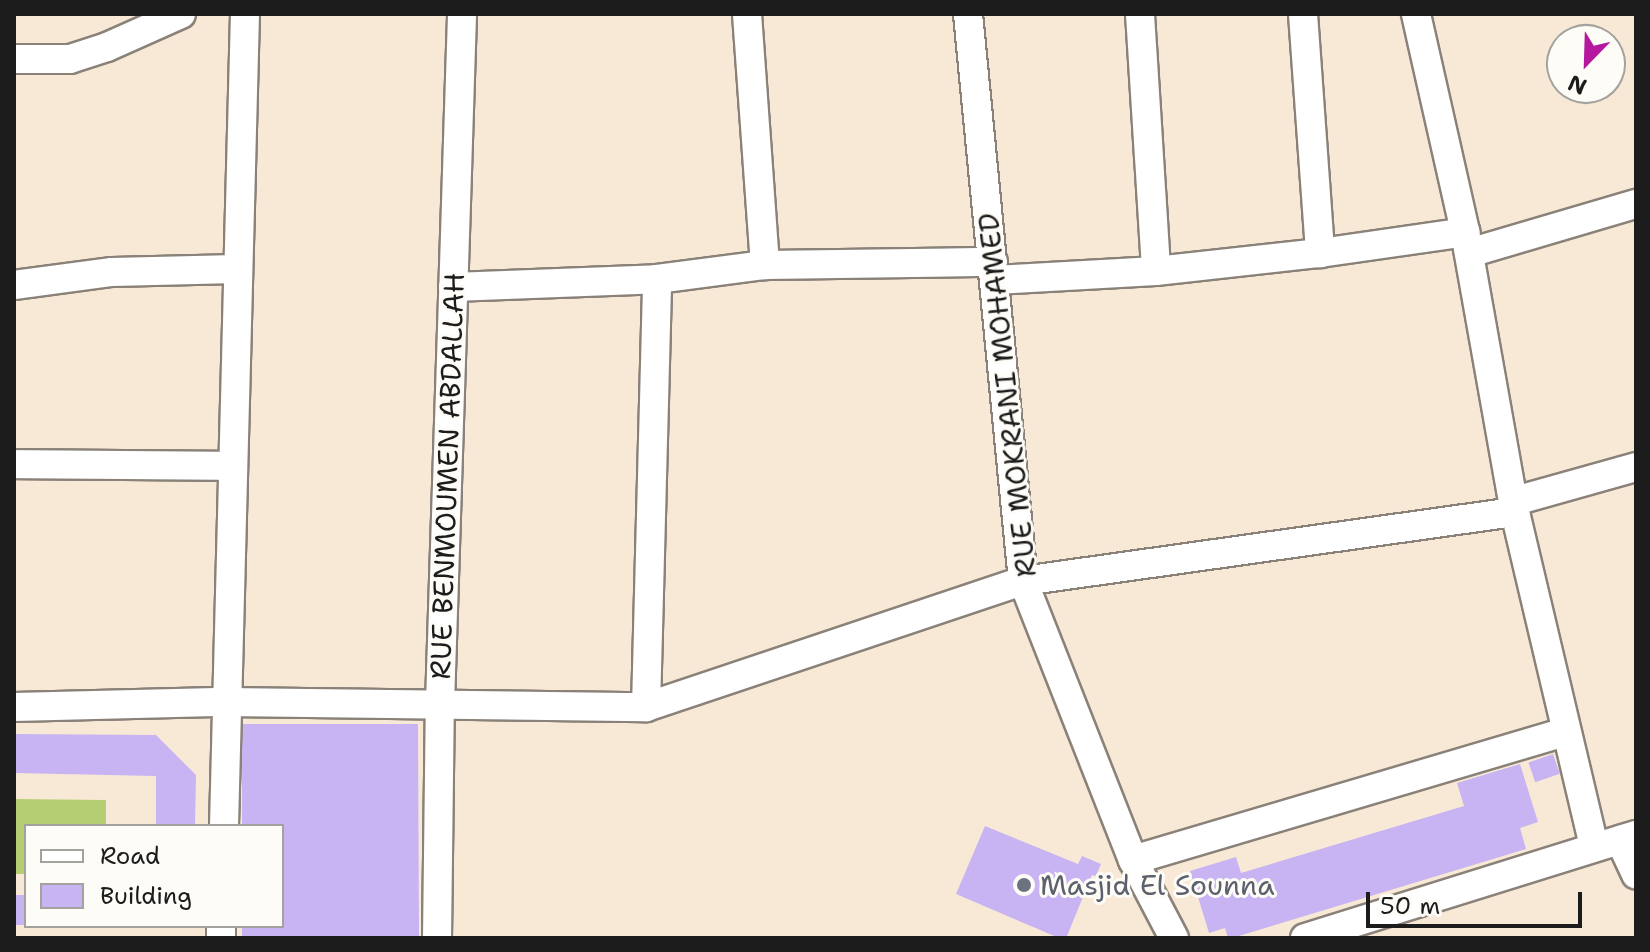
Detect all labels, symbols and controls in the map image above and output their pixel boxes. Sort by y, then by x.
north arrow [1546,24,1626,104]
text: N [1564,68,1591,101]
street label: RUE MOKRANI MOHAMED [971,211,1043,579]
street label: RUE BENMOUMEN ABDALLAH [423,272,471,680]
legend [24,824,284,928]
text: Road [100,840,160,872]
place label: Masjid El Sounna [1040,868,1275,902]
marker: Masjid El Sounna [1015,876,1033,894]
scale bar [1370,876,1586,926]
text: Building [100,880,192,912]
text: 50 m [1380,890,1440,922]

